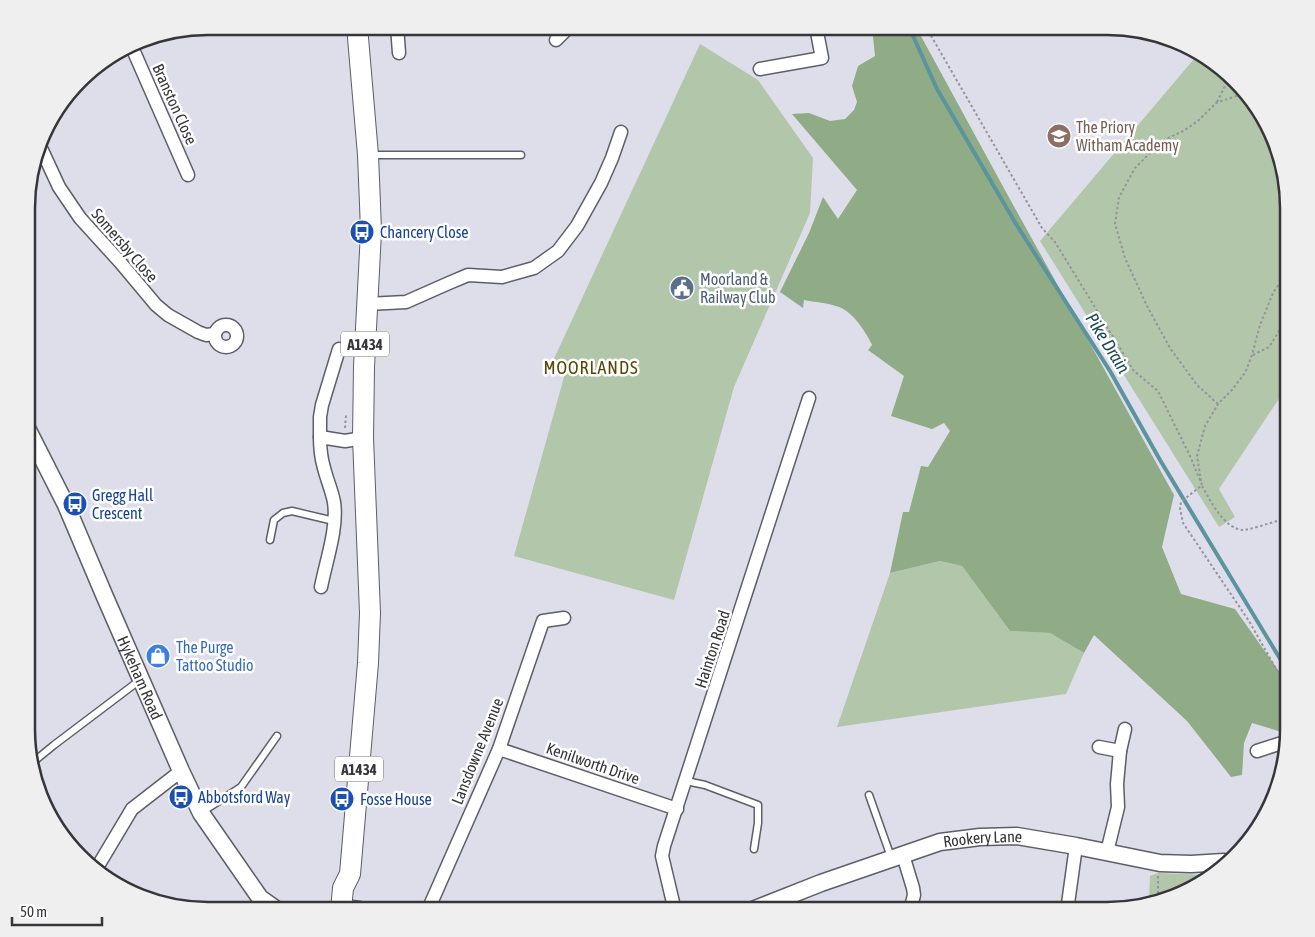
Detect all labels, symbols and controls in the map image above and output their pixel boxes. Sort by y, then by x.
street label: Branston Close [149,61,201,147]
place label: The Priory Witham Academy [1076,118,1179,155]
school or university icon: The Priory Witham Academy [1046,123,1072,149]
street label: Somersby Close [87,205,162,286]
bus stop icon: Chancery Close [349,219,375,245]
place label: Chancery Close [380,223,469,242]
place label: Moorland & Railway Club [700,270,776,307]
public building icon: Moorland & Railway Club [669,275,695,301]
water label: Pike Drain [1081,309,1135,377]
road number: A1434 [341,332,389,356]
district label: MOORLANDS [543,357,639,378]
place label: Gregg Hall Crescent [92,486,154,522]
bus stop icon: Gregg Hall Crescent [62,491,88,517]
street label: Hainton Road [691,608,733,690]
street label: Hykeham Road [114,633,166,722]
place label: The Purge Tattoo Studio [176,638,253,674]
shop icon: The Purge Tattoo Studio [145,643,171,669]
street label: Lansdowne Avenue [447,695,507,807]
street label: Kenilworth Drive [544,739,642,787]
road number: A1434 [335,756,383,782]
bus stop icon: Abbotsford Way [168,784,194,810]
bus stop icon: Fosse House [329,786,355,812]
place label: Abbotsford Way [198,788,291,807]
place label: Fosse House [360,790,432,808]
street label: Rookery Lane [942,827,1024,851]
scale bar [12,894,102,926]
text: 50 m [20,903,47,920]

